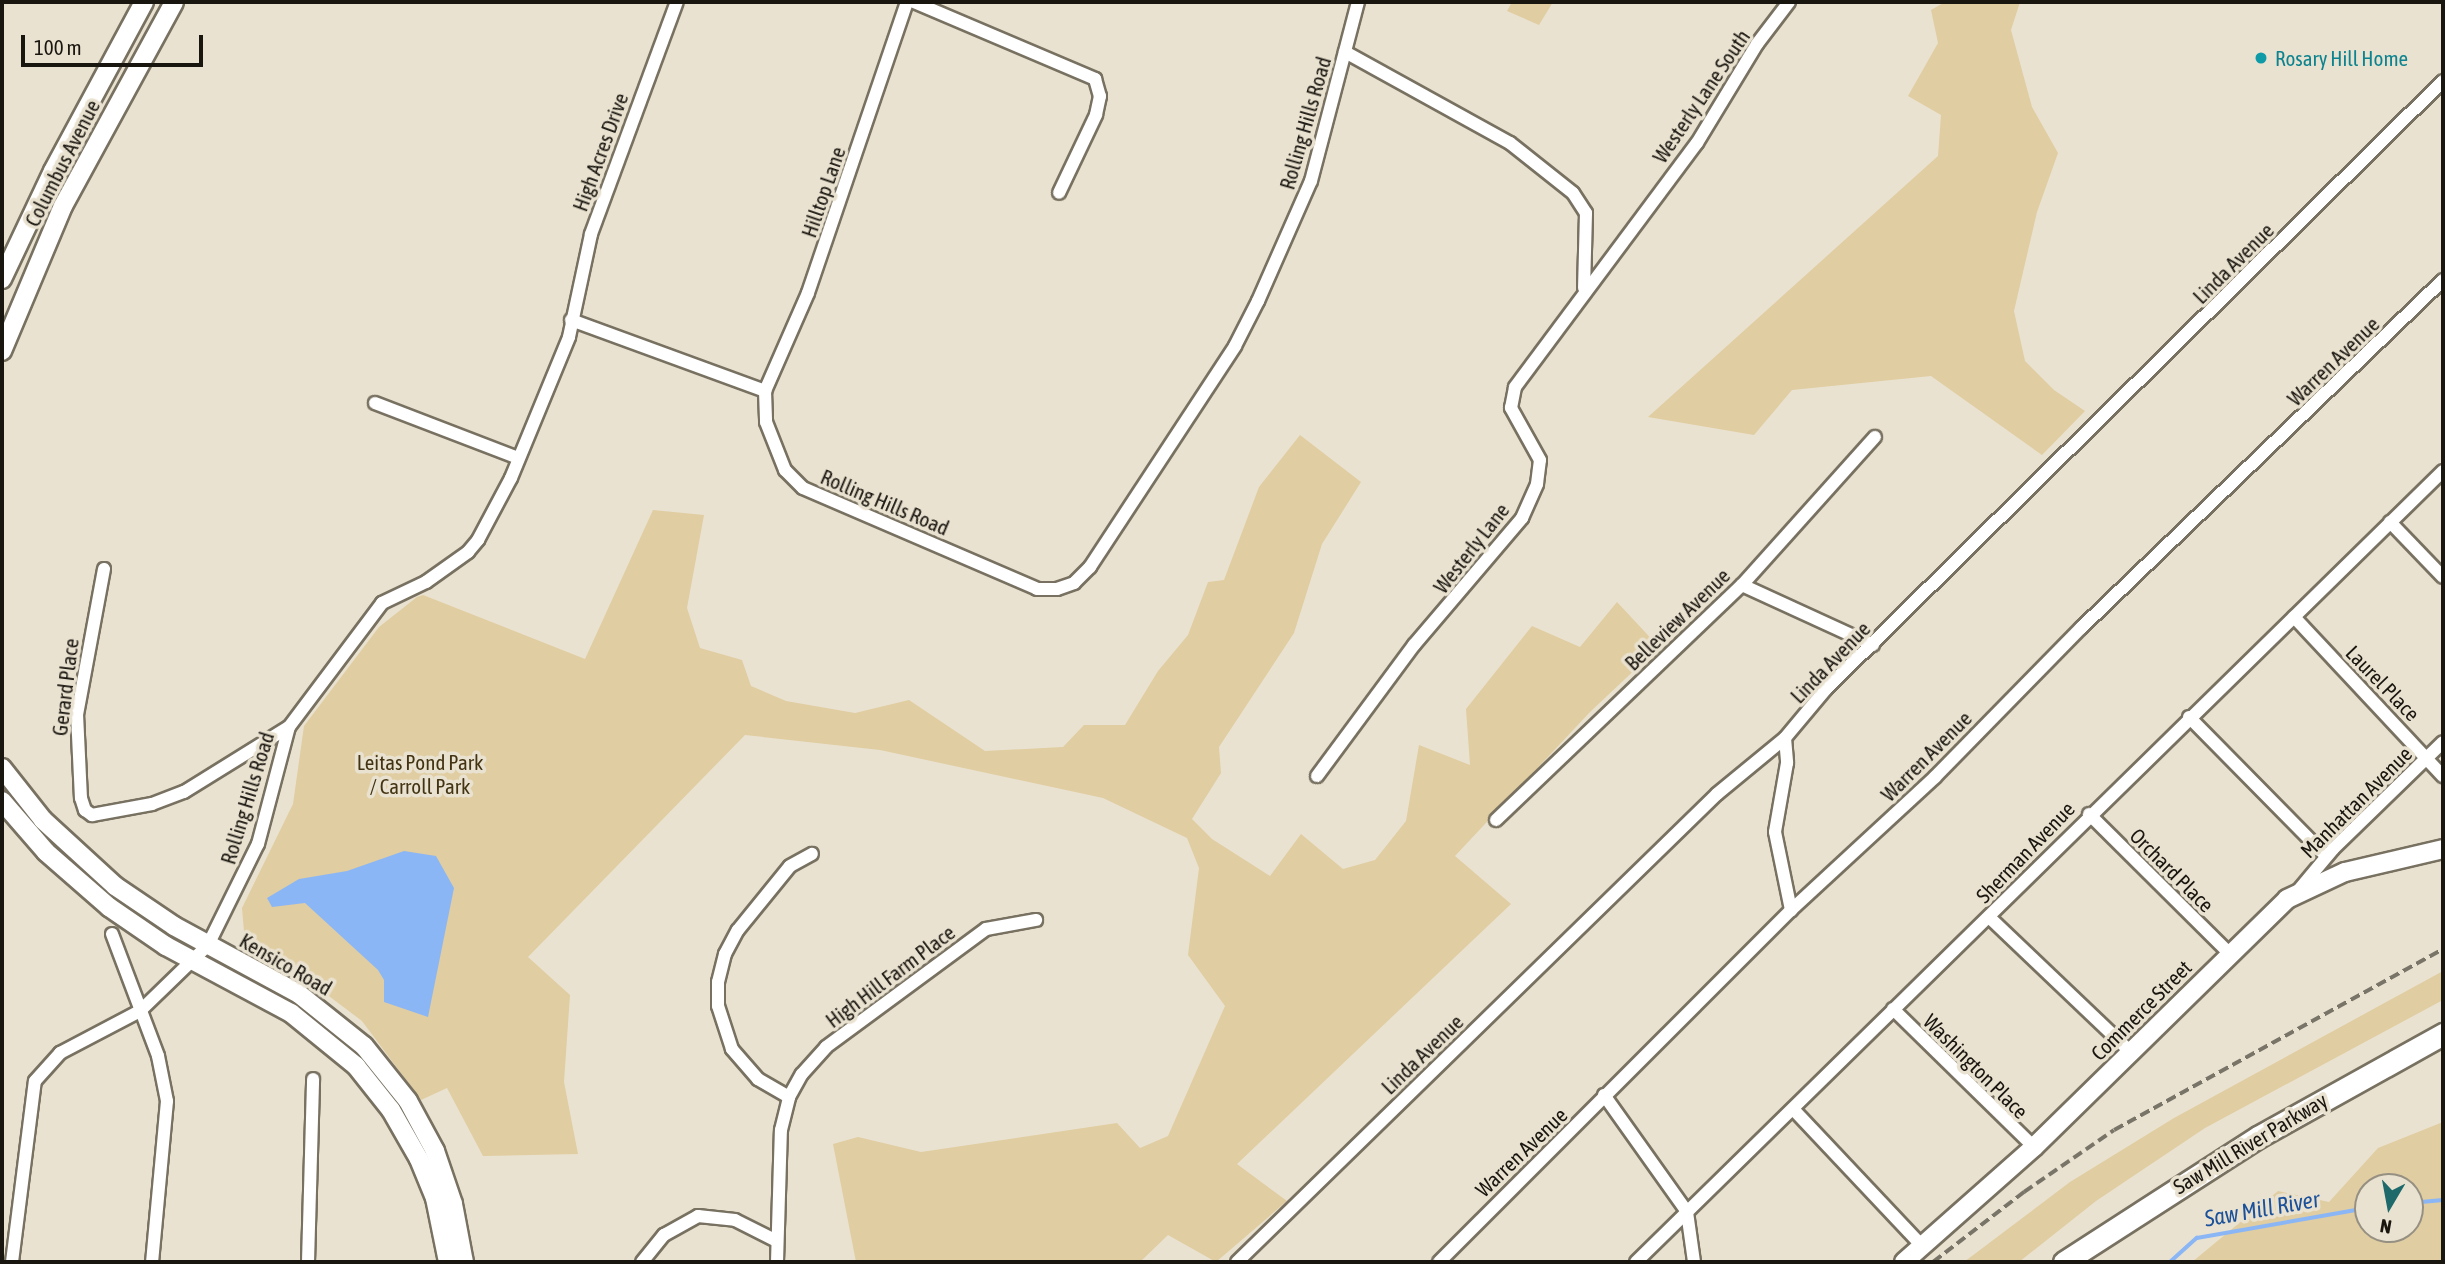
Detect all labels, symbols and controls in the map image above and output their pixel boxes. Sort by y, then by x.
scale bar [24,21,206,65]
street label: Westerly Lane South [1647,24,1755,168]
text: 100 m [34,35,82,59]
place label: Rosary Hill Home [2275,45,2408,71]
marker: Rosary Hill Home [2253,50,2269,66]
street label: Rolling Hills Road [1274,54,1336,192]
street label: High Acres Drive [567,89,633,215]
street label: Columbus Avenue [19,96,105,230]
street label: Hilltop Lane [796,143,850,241]
street label: Linda Avenue [2187,217,2279,309]
street label: Warren Avenue [2282,311,2384,411]
street label: Rolling Hills Road [817,464,953,540]
street label: Westerly Lane [1428,498,1514,598]
street label: Belleview Avenue [1619,563,1735,675]
street label: Linda Avenue [1785,616,1875,708]
street label: Gerard Place [47,637,83,737]
street label: Laurel Place [2341,640,2425,726]
street label: Warren Avenue [1876,706,1976,806]
street label: Rolling Hills Road [215,729,279,867]
street label: Manhattan Avenue [2295,741,2417,863]
park label: Leitas Pond Park / Carroll Park [357,749,483,799]
street label: Sherman Avenue [1971,796,2079,908]
street label: Orchard Place [2125,823,2219,917]
street label: High Hill Farm Place [820,919,960,1033]
street label: Kensico Road [235,927,337,1001]
street label: Commerce Street [2086,955,2196,1065]
street label: Washington Place [1918,1008,2034,1124]
street label: Linda Avenue [1376,1009,1468,1099]
street label: Saw Mill River Parkway [2168,1087,2332,1199]
street label: Warren Avenue [1470,1102,1572,1202]
north arrow [2354,1173,2424,1243]
water label: Saw Mill River [2202,1185,2322,1233]
text: N [2378,1215,2393,1239]

